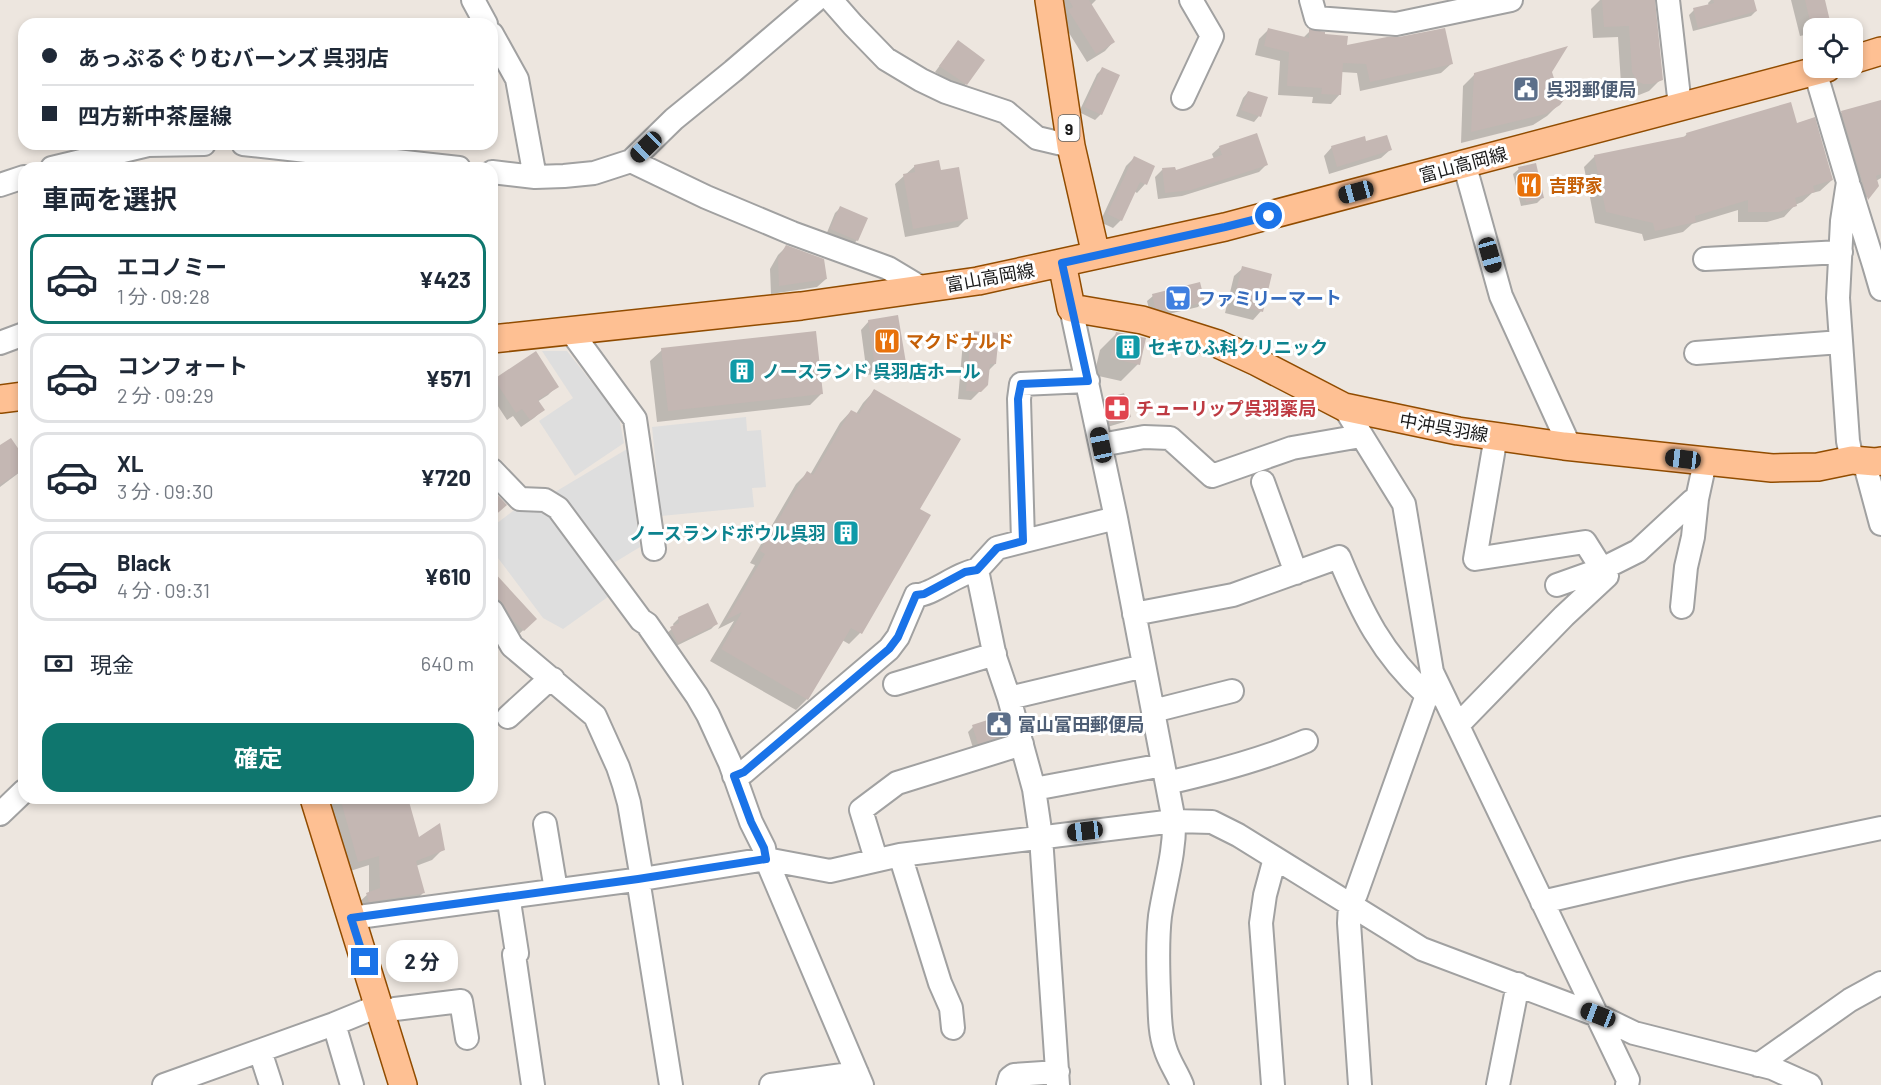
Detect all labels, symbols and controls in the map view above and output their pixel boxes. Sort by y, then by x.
map controls [1803,18,1863,78]
button: locate [1803,18,1863,78]
text: あっぷるぐりむバーンズ 呉羽店 [78,44,389,70]
public building icon: 呉羽郵便局 [1511,74,1541,104]
place label: 呉羽郵便局 [1546,78,1636,100]
text: 四方新中茶屋線 [78,102,232,128]
road number: 9 [1058,115,1080,141]
car [627,128,665,166]
street label: 富山高岡線 [1417,142,1509,186]
restaurant icon: 吉野家 [1514,170,1544,200]
place label: 吉野家 [1549,174,1603,196]
car [1336,179,1376,205]
text: 車両を選択 [42,182,177,214]
route start [1255,202,1282,229]
car [1476,235,1504,275]
icon: car [45,252,99,306]
text: エコノミー [117,253,227,279]
street label: 富山高岡線 [944,258,1036,296]
text: ¥423 [419,266,471,292]
supermarket icon: ファミリーマート [1163,283,1193,313]
text: 1 分 · 09:28 [117,284,210,308]
place label: ファミリーマート [1198,287,1342,309]
restaurant icon: マクドナルド [872,326,902,356]
place label: マクドナルド [906,330,1014,352]
building icon: セキひふ科クリニック [1113,332,1143,362]
place label: セキひふ科クリニック [1148,336,1328,358]
icon: car [45,351,99,405]
text: コンフォート [117,352,248,378]
building icon: ノースランド 呉羽店ホール [727,356,757,386]
place label: ノースランド 呉羽店ホール [762,360,981,382]
text: ¥571 [425,365,471,391]
text: 2 分 · 09:29 [117,383,214,407]
pharmacy icon: チューリップ呉羽薬局 [1102,393,1132,423]
place label: チューリップ呉羽薬局 [1136,397,1316,419]
street label: 中沖呉羽線 [1398,408,1490,446]
car [1088,426,1114,464]
car [1664,448,1702,470]
icon: car [45,450,99,504]
text: XL [117,450,143,476]
text: ¥720 [420,464,471,490]
text: 3 分 · 09:30 [117,479,214,503]
building icon: ノースランドボウル呉羽 [831,518,861,548]
place label: ノースランドボウル呉羽 [629,522,826,544]
icon: car [45,549,99,603]
text: Black [117,549,171,575]
text: ¥610 [424,563,471,589]
text: 4 分 · 09:31 [117,578,210,602]
icon: cash [42,647,75,680]
text: 現金 [90,651,134,677]
text: 640 m [421,651,474,675]
public building icon: 富山富田郵便局 [984,709,1014,739]
place label: 富山富田郵便局 [1018,713,1144,735]
button: 確定 [42,723,474,792]
car [1066,820,1104,842]
callout: 2 分 [386,941,458,983]
route end [351,948,378,975]
text: 2 分 [404,949,440,973]
car [1578,1000,1618,1030]

